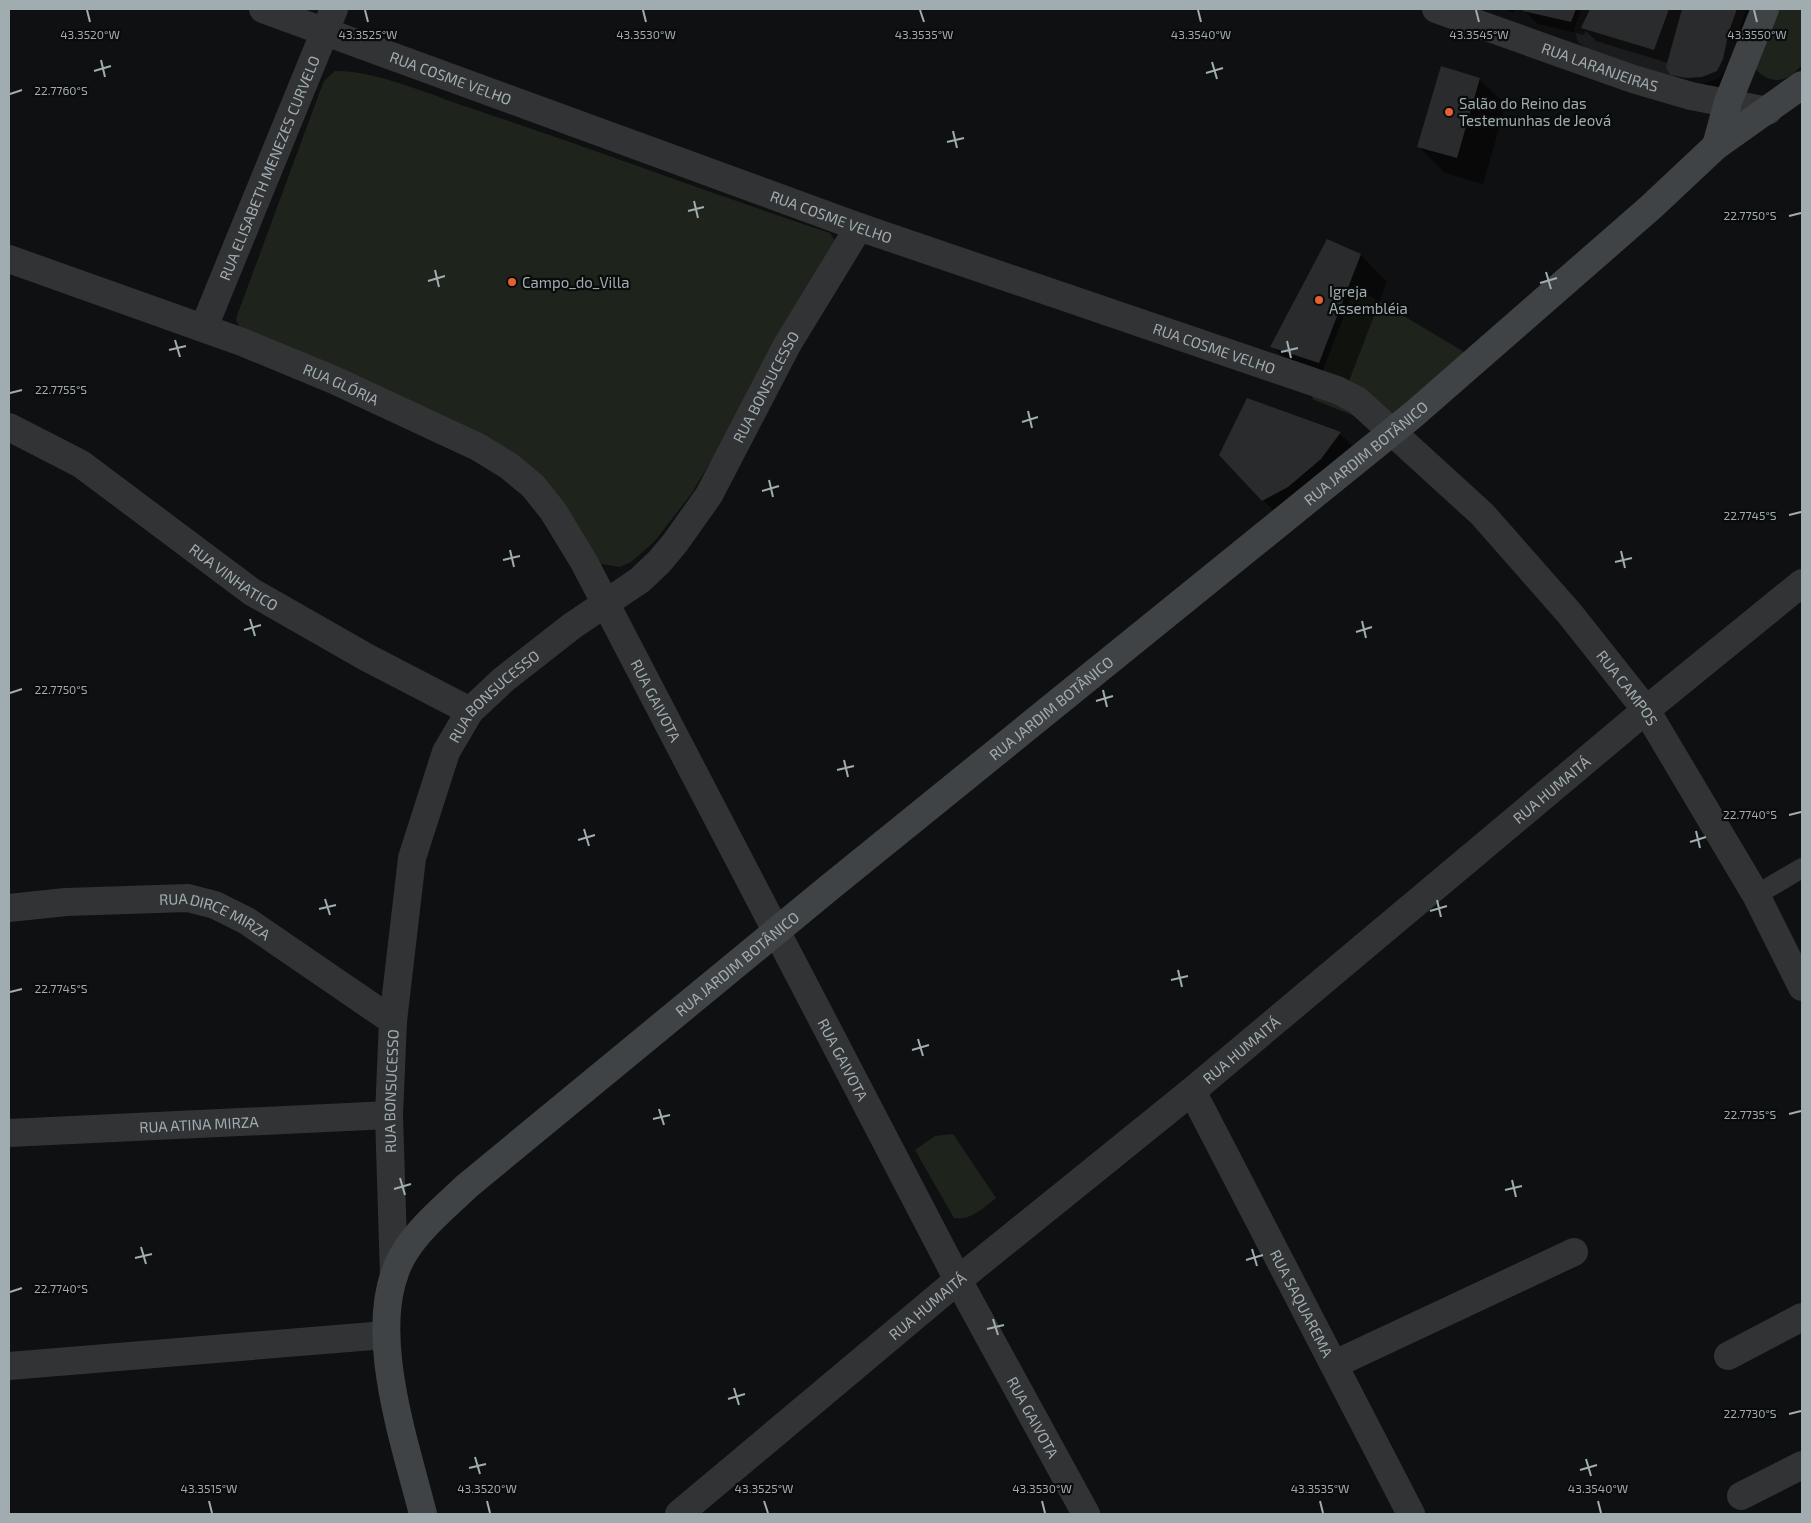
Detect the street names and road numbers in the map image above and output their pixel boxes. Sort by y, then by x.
street label: RUA LARANJEIRAS [1539,38,1661,95]
street label: RUA COSME VELHO [387,47,514,108]
street label: RUA ELISABETH MENEZES CURVELO [215,53,323,283]
street label: RUA COSME VELHO [768,186,895,247]
street label: RUA COSME VELHO [1151,319,1278,377]
street label: RUA BONSUCESSO [729,328,802,446]
street label: RUA GLÓRIA [301,359,383,409]
street label: RUA JARDIM BOTÂNICO [1300,397,1431,509]
street label: RUA VINHATICO [186,539,281,614]
street label: RUA BONSUCESSO [445,646,543,746]
street label: RUA CAMPOS [1593,647,1662,728]
street label: RUA JARDIM BOTÂNICO [985,652,1117,764]
street label: RUA GAIVOTA [627,656,685,745]
street label: RUA HUMAITÁ [1509,752,1594,827]
street label: RUA DIRCE MIRZA [159,889,275,944]
street label: RUA JARDIM BOTÂNICO [672,908,802,1020]
street label: RUA HUMAITÁ [1199,1012,1284,1087]
street label: RUA GAIVOTA [814,1015,872,1104]
street label: RUA BONSUCESSO [380,1029,402,1153]
street label: RUA ATINA MIRZA [139,1112,260,1136]
street label: RUA SAQUAREMA [1267,1246,1337,1361]
street label: RUA HUMAITÁ [885,1268,970,1343]
street label: RUA GAIVOTA [1004,1373,1063,1462]

